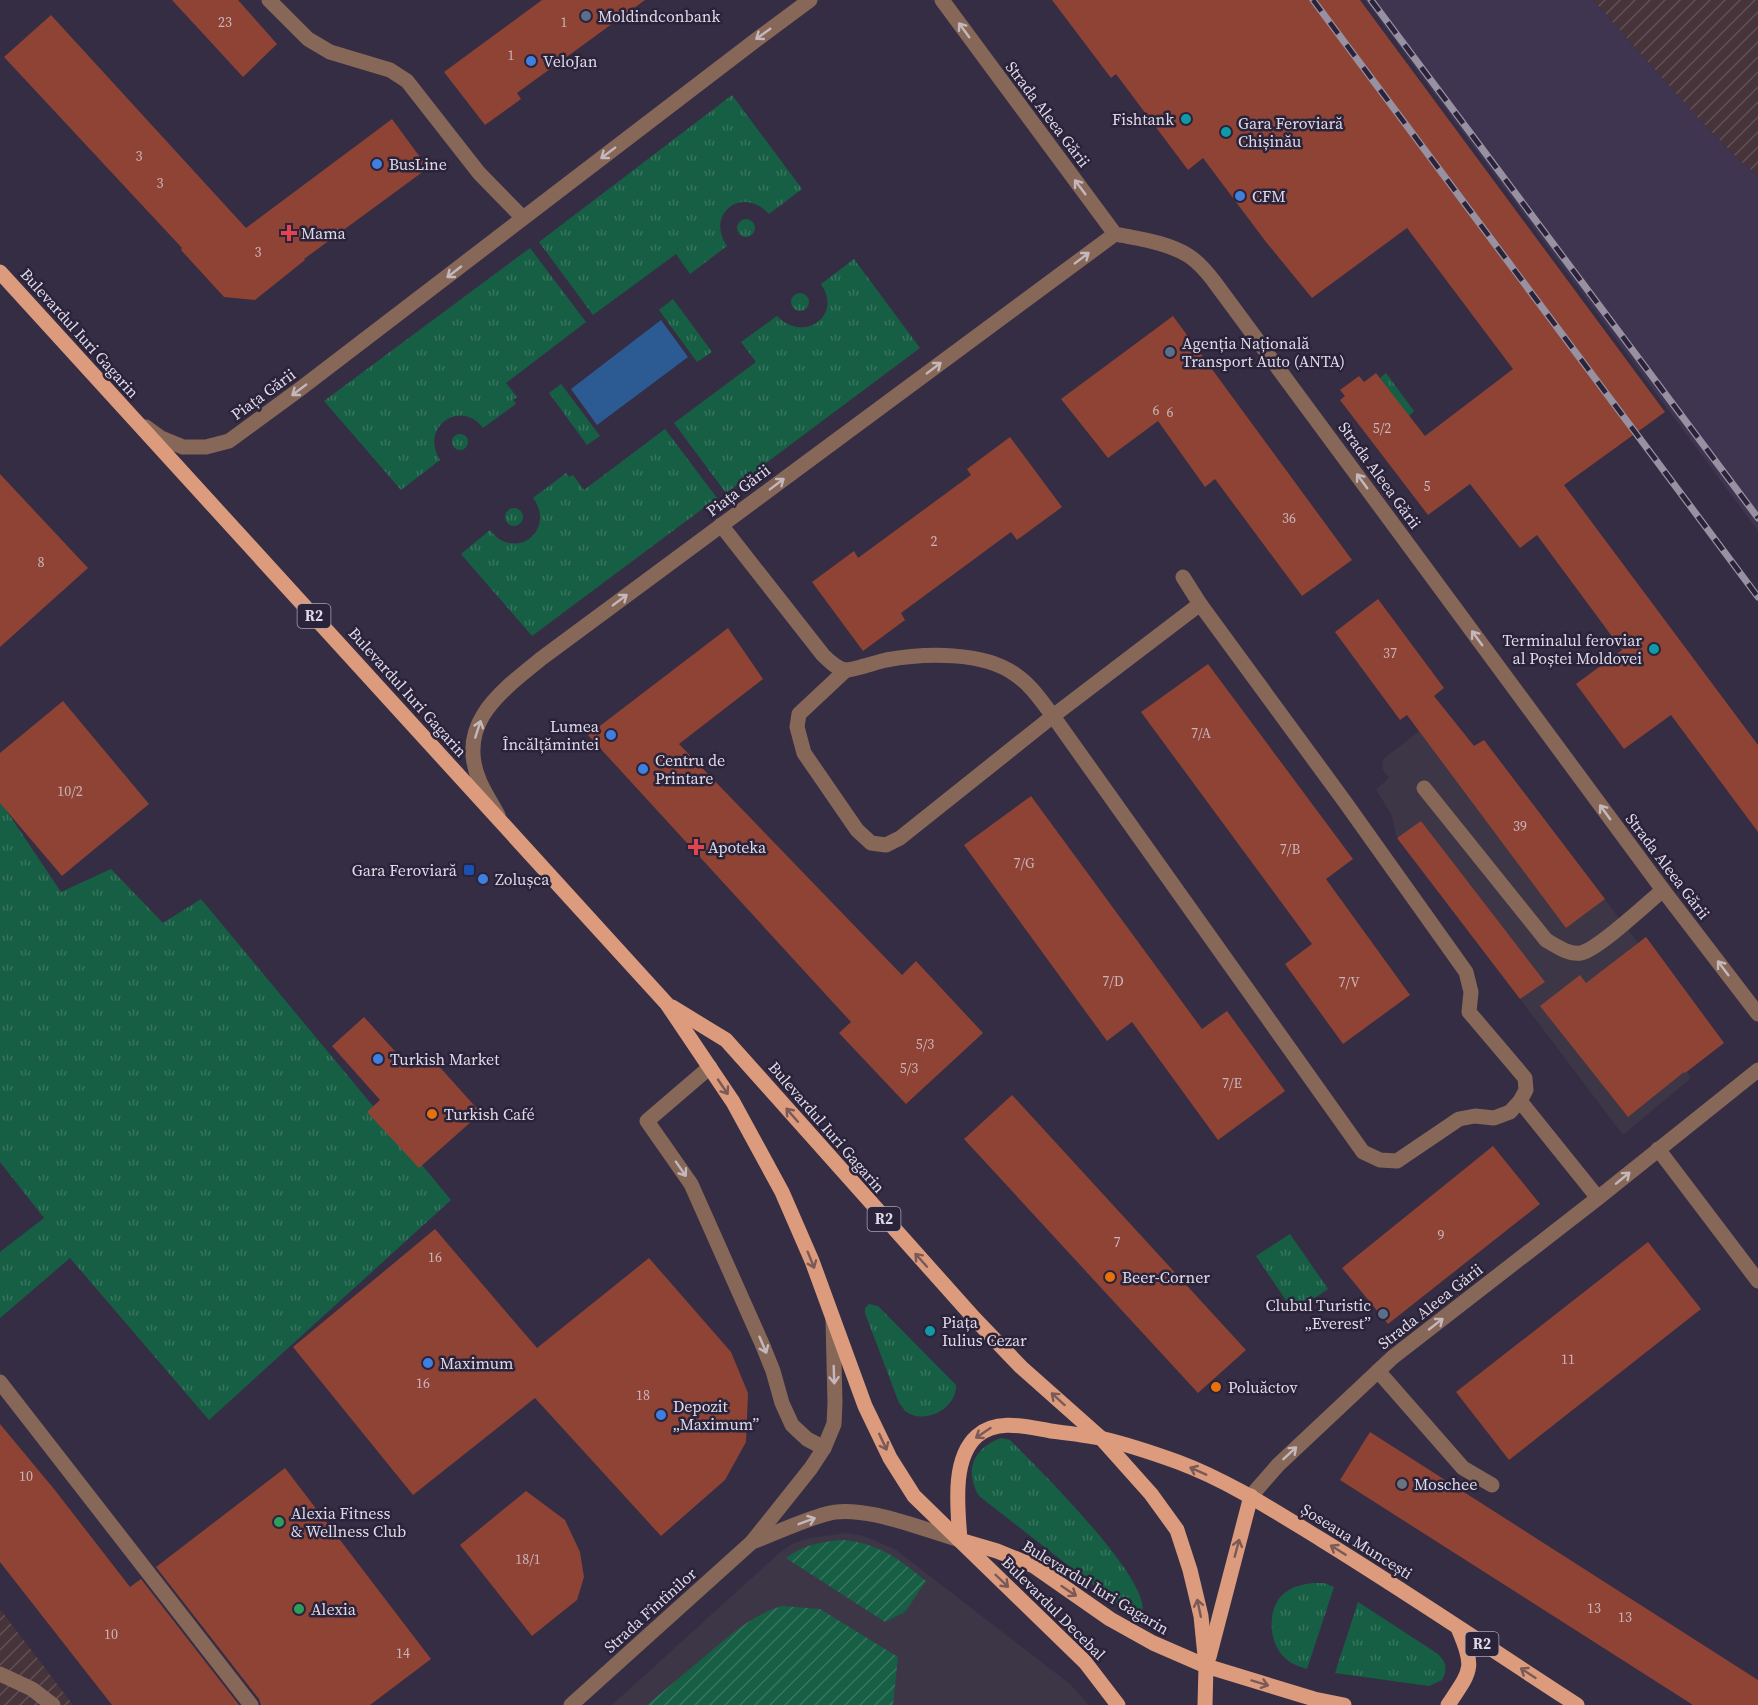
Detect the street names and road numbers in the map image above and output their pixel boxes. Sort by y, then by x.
street label: Strada Aleea Gării [1001,56,1095,172]
street label: Bulevardul Iuri Gagarin [16,263,144,403]
street label: Piața Gării [226,363,300,425]
street label: Strada Aleea Gării [1334,417,1426,533]
street label: Piața Gării [701,459,775,521]
road number: R2 [298,604,330,628]
street label: Bulevardul Iuri Gagarin [344,622,472,762]
street label: Strada Aleea Gării [1621,808,1715,924]
street label: Bulevardul Iuri Gagarin [764,1057,890,1198]
road number: R2 [868,1207,900,1231]
street label: Strada Aleea Gării [1373,1258,1487,1354]
street label: Șoseaua Muncești [1297,1498,1417,1584]
street label: Bulevardul Iuri Gagarin [1019,1534,1174,1640]
street label: Bulevardul Decebal [997,1551,1111,1665]
street label: Strada Fîntînilor [599,1562,701,1657]
road number: R2 [1466,1632,1498,1656]

